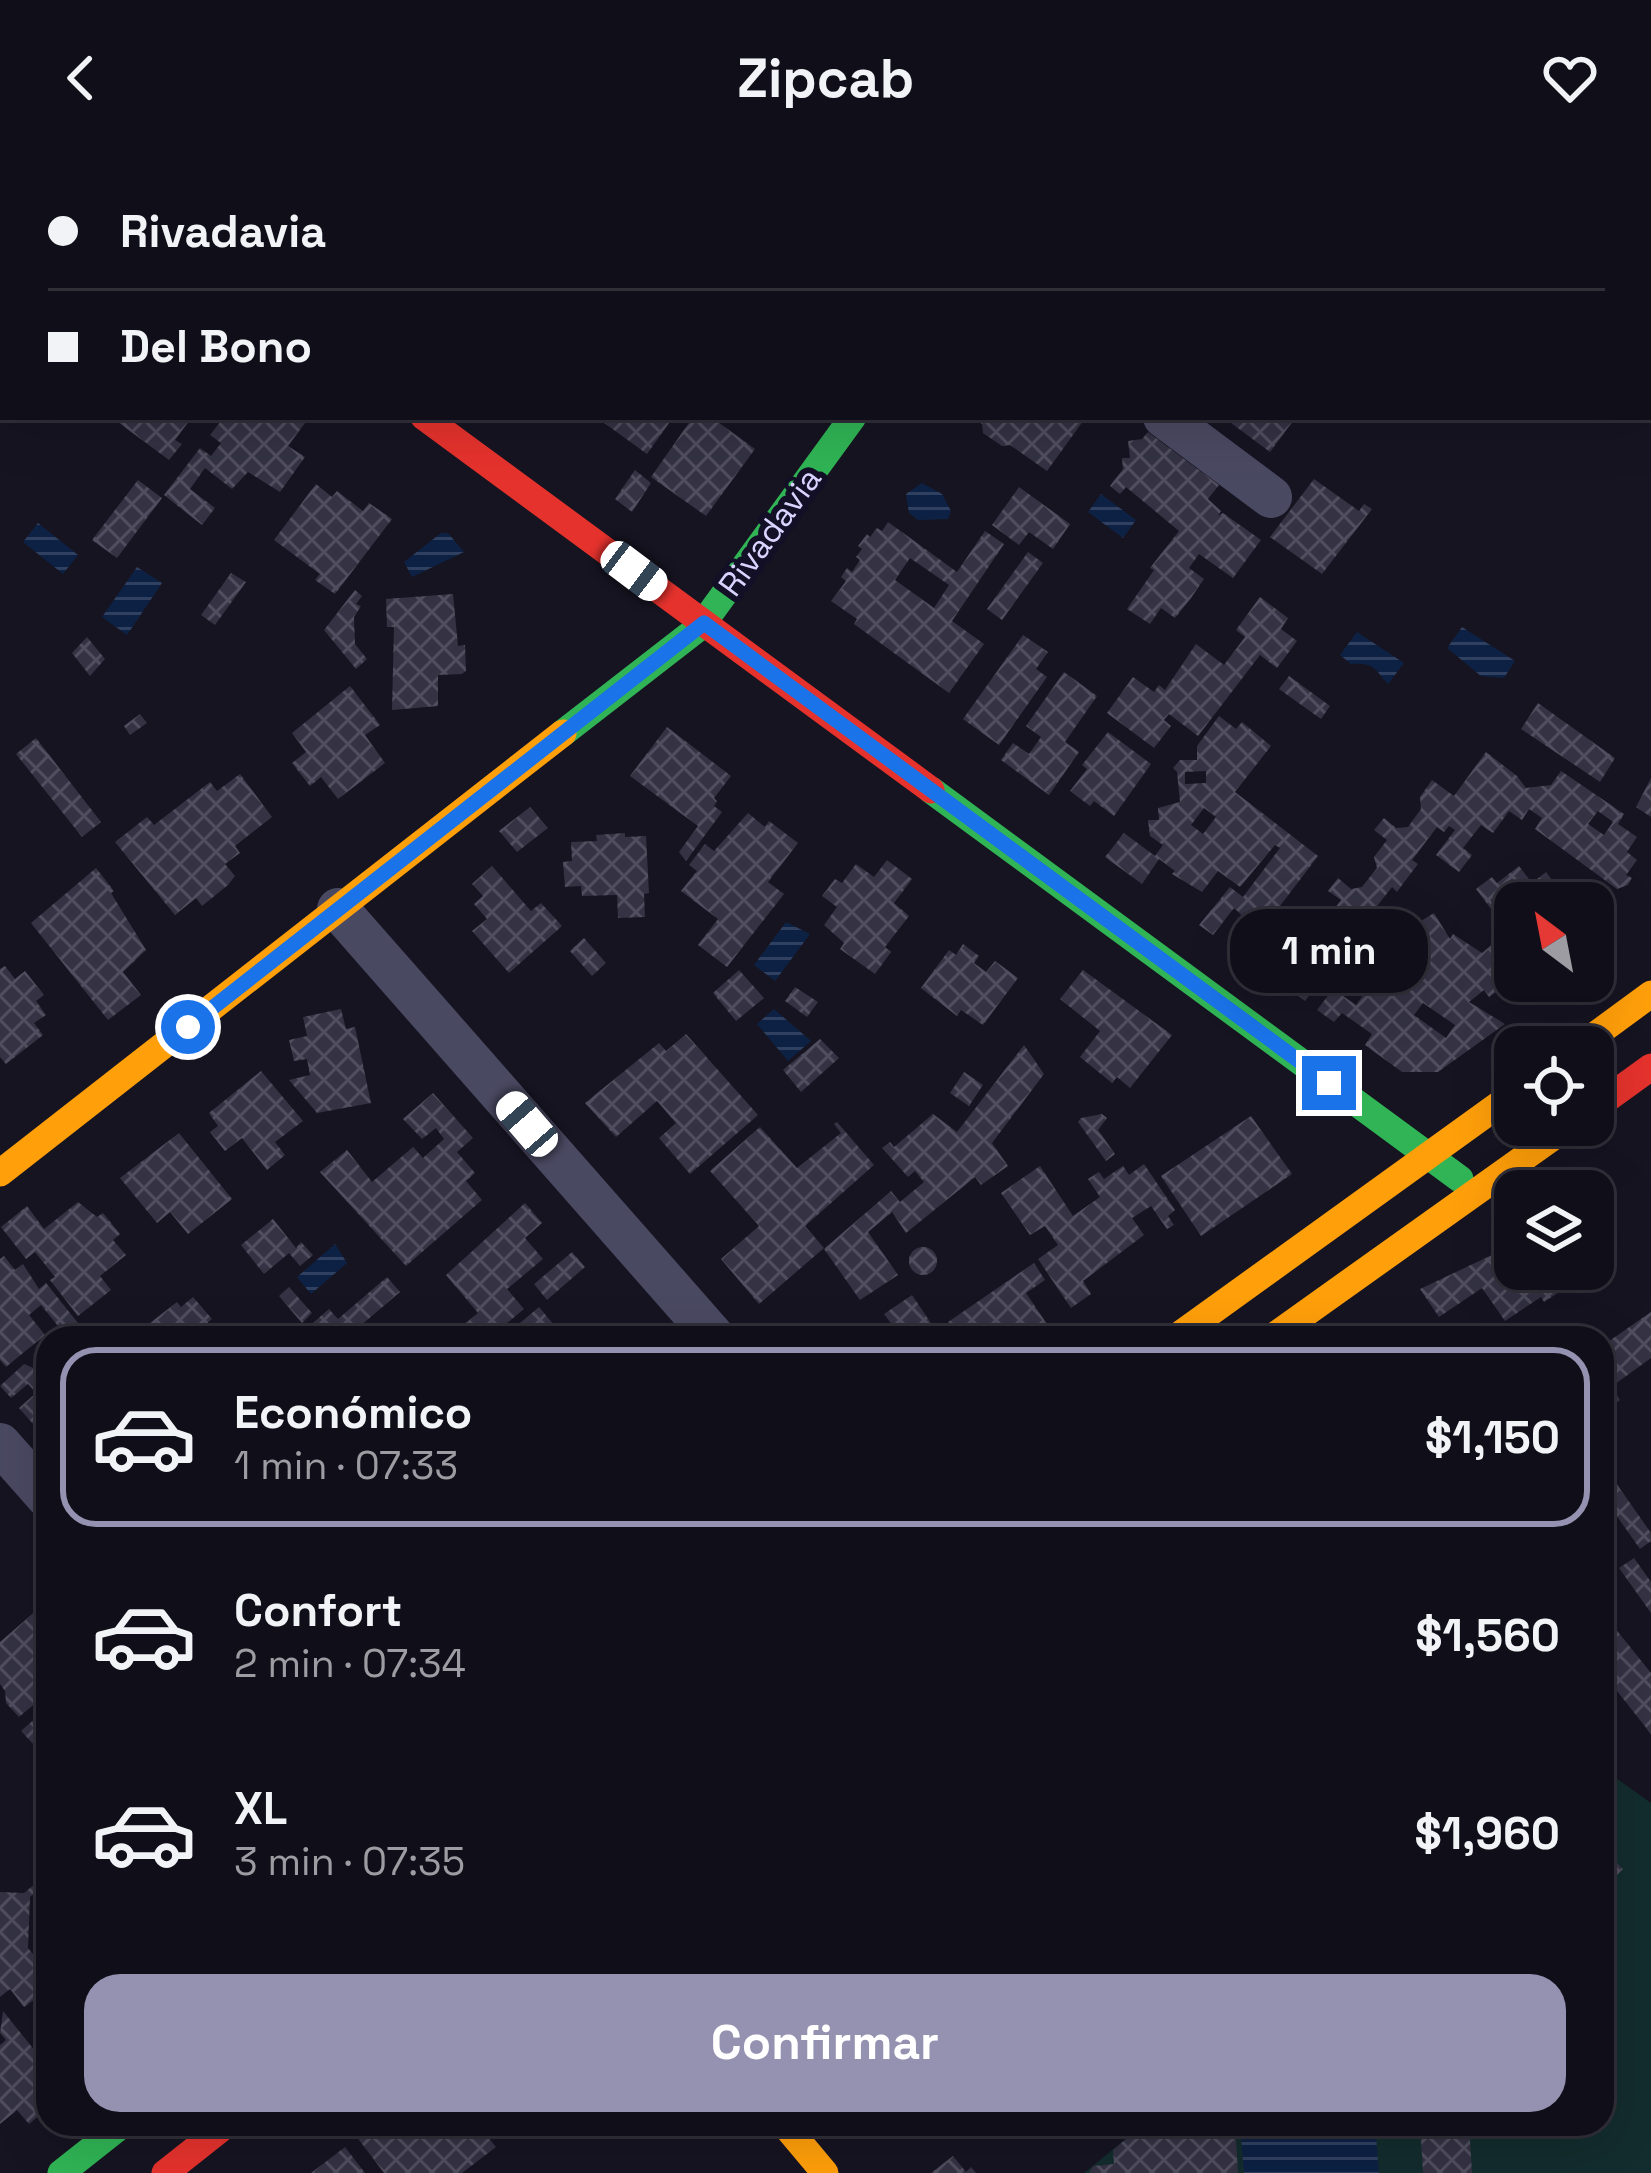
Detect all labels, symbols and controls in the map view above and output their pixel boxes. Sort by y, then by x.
text: Zipcab [737,44,914,113]
icon: back [48,45,114,111]
icon: heart [1537,45,1603,111]
text: Rivadavia [120,203,326,260]
text: Del Bono [120,318,312,375]
street label: Rivadavia [709,459,831,605]
car [594,535,674,607]
north arrow [1494,882,1614,1002]
map controls [1494,882,1614,1290]
callout: 1 min [1230,909,1428,993]
text: 1 min [1281,926,1377,975]
route start [161,1000,215,1054]
button: locate [1494,1026,1614,1146]
route end [1302,1056,1356,1110]
car [490,1085,564,1163]
button: layers [1494,1170,1614,1290]
icon: car [90,1383,198,1491]
text: Económico [234,1384,472,1441]
text: $1,150 [1425,1409,1560,1466]
text: 1 min · 07:33 [234,1441,458,1490]
icon: car [90,1581,198,1689]
text: Confort [234,1582,402,1639]
text: $1,560 [1415,1607,1560,1664]
text: 2 min · 07:34 [234,1639,466,1688]
icon: car [90,1779,198,1887]
text: XL [234,1780,287,1837]
text: $1,960 [1414,1805,1560,1862]
text: 3 min · 07:35 [234,1837,465,1886]
button: Confirmar [84,1974,1566,2112]

